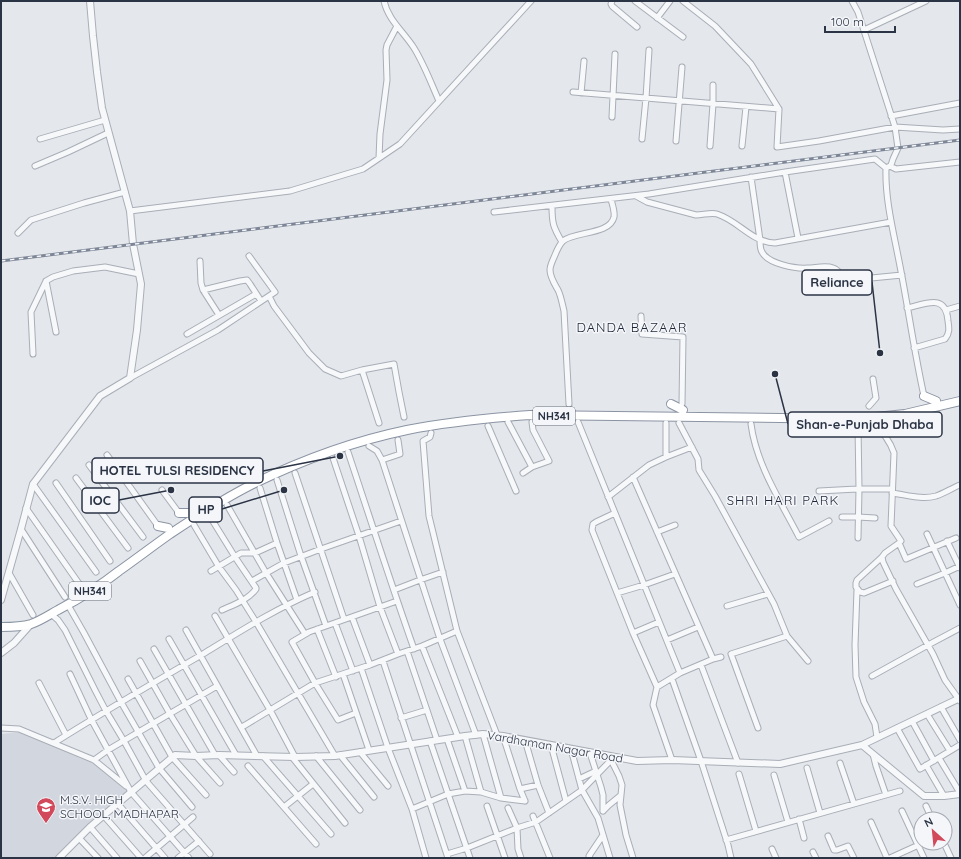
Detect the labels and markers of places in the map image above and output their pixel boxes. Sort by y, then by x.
callout: Reliance [802,270,872,295]
callout: Shan-e-Punjab Dhaba [788,412,942,437]
callout: HOTEL TULSI RESIDENCY [92,458,263,483]
callout: IOC [82,488,119,513]
callout: HP [189,497,222,522]
place label: M.S.V. HIGH SCHOOL, MADHAPAR [60,792,179,821]
school or university icon: M.S.V. HIGH SCHOOL, MADHAPAR [35,796,57,824]

